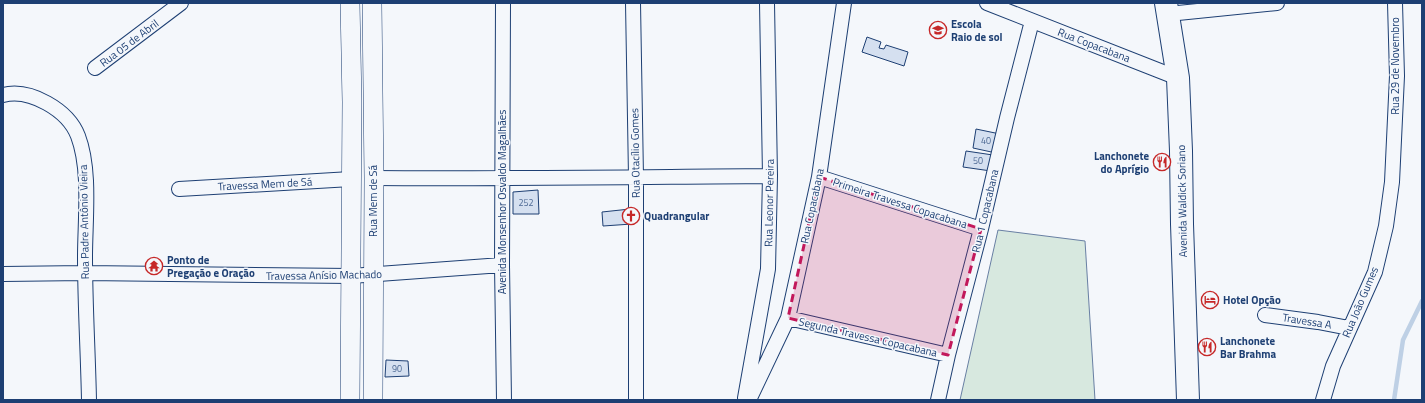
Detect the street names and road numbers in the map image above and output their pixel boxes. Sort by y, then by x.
street label: Rua 05 de Abril [96,16,162,70]
street label: Rua 29 de Novembro [1387,17,1403,115]
street label: Rua Copacabana [1055,24,1133,66]
street label: Rua Otacílio Gomes [626,108,644,198]
street label: Avenida Monsenhor Osvaldo Magalhães [494,110,510,294]
street label: Avenida Waldick Soriano [1173,144,1191,257]
street label: Rua Leonor Pereira [760,158,778,247]
street label: Rua Padre Antônio Vieira [75,164,93,279]
street label: Rua Mem de Sá [365,164,381,237]
street label: Rua Copacabana [796,166,828,245]
street label: Rua 1 Copacabana [968,167,1002,254]
street label: Travessa Mem de Sá [217,174,313,194]
street label: Primeira Travessa Copacabana [831,174,970,232]
street label: Rua João Gumes [1338,264,1382,340]
street label: Travessa Anísio Machado [266,266,382,284]
street label: Travessa A [1281,309,1333,333]
street label: Segunda Travessa Copacabana [797,313,939,361]

